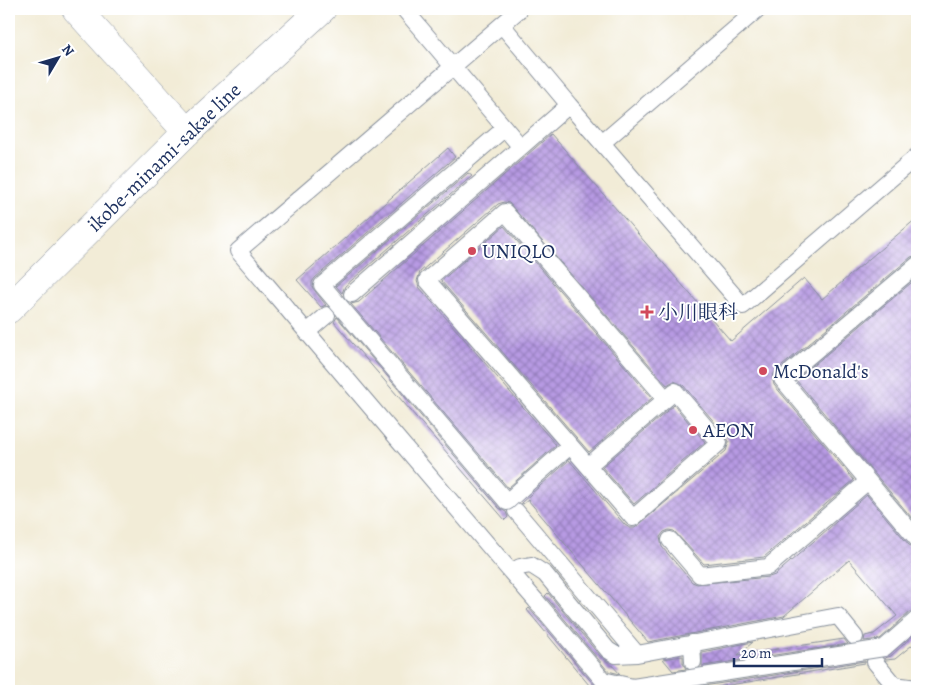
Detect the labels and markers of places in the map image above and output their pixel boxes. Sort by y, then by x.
place label: UNIQLO [482,238,555,265]
marker: UNIQLO [466,245,478,257]
place label: 小川眼科 [658,299,738,326]
marker: 小川眼科 [640,305,654,319]
place label: McDonald's [773,358,869,385]
marker: McDonald's [757,365,769,377]
place label: AEON [702,417,754,444]
marker: AEON [687,424,699,436]

